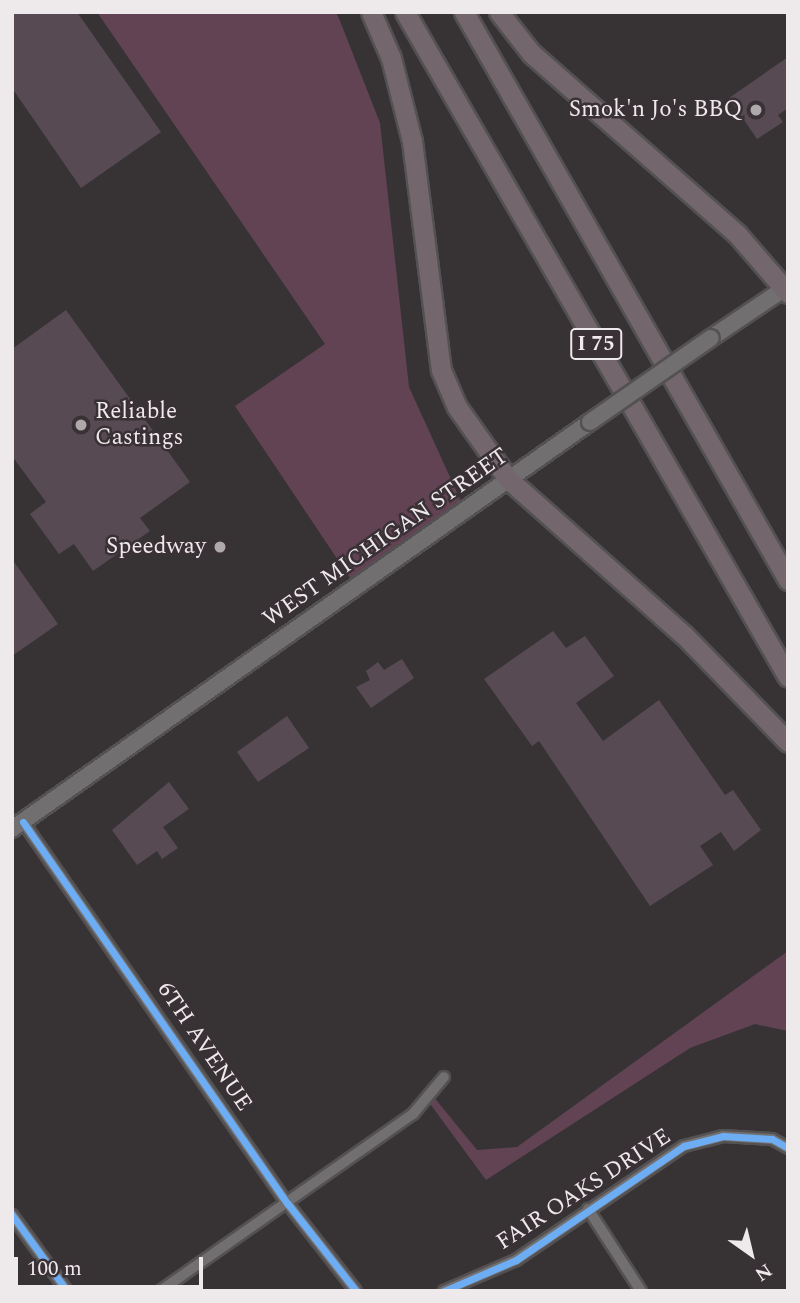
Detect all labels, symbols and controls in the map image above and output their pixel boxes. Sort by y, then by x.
place label: Smok'n Jo's BBQ [569,96,742,124]
marker: Smok'n Jo's BBQ [748,102,764,118]
road number: I 75 [570,326,622,362]
place label: Reliable Castings [95,398,184,452]
marker: Reliable Castings [73,417,89,433]
street label: WEST MICHIGAN STREET [258,443,514,633]
place label: Speedway [106,533,206,561]
marker: Speedway [212,539,228,555]
street label: 6TH AVENUE [151,977,257,1117]
street label: FAIR OAKS DRIVE [492,1123,676,1257]
north arrow [716,1219,786,1289]
scale bar [18,1244,206,1288]
text: 100 m [27,1253,82,1285]
text: N [748,1255,778,1288]

